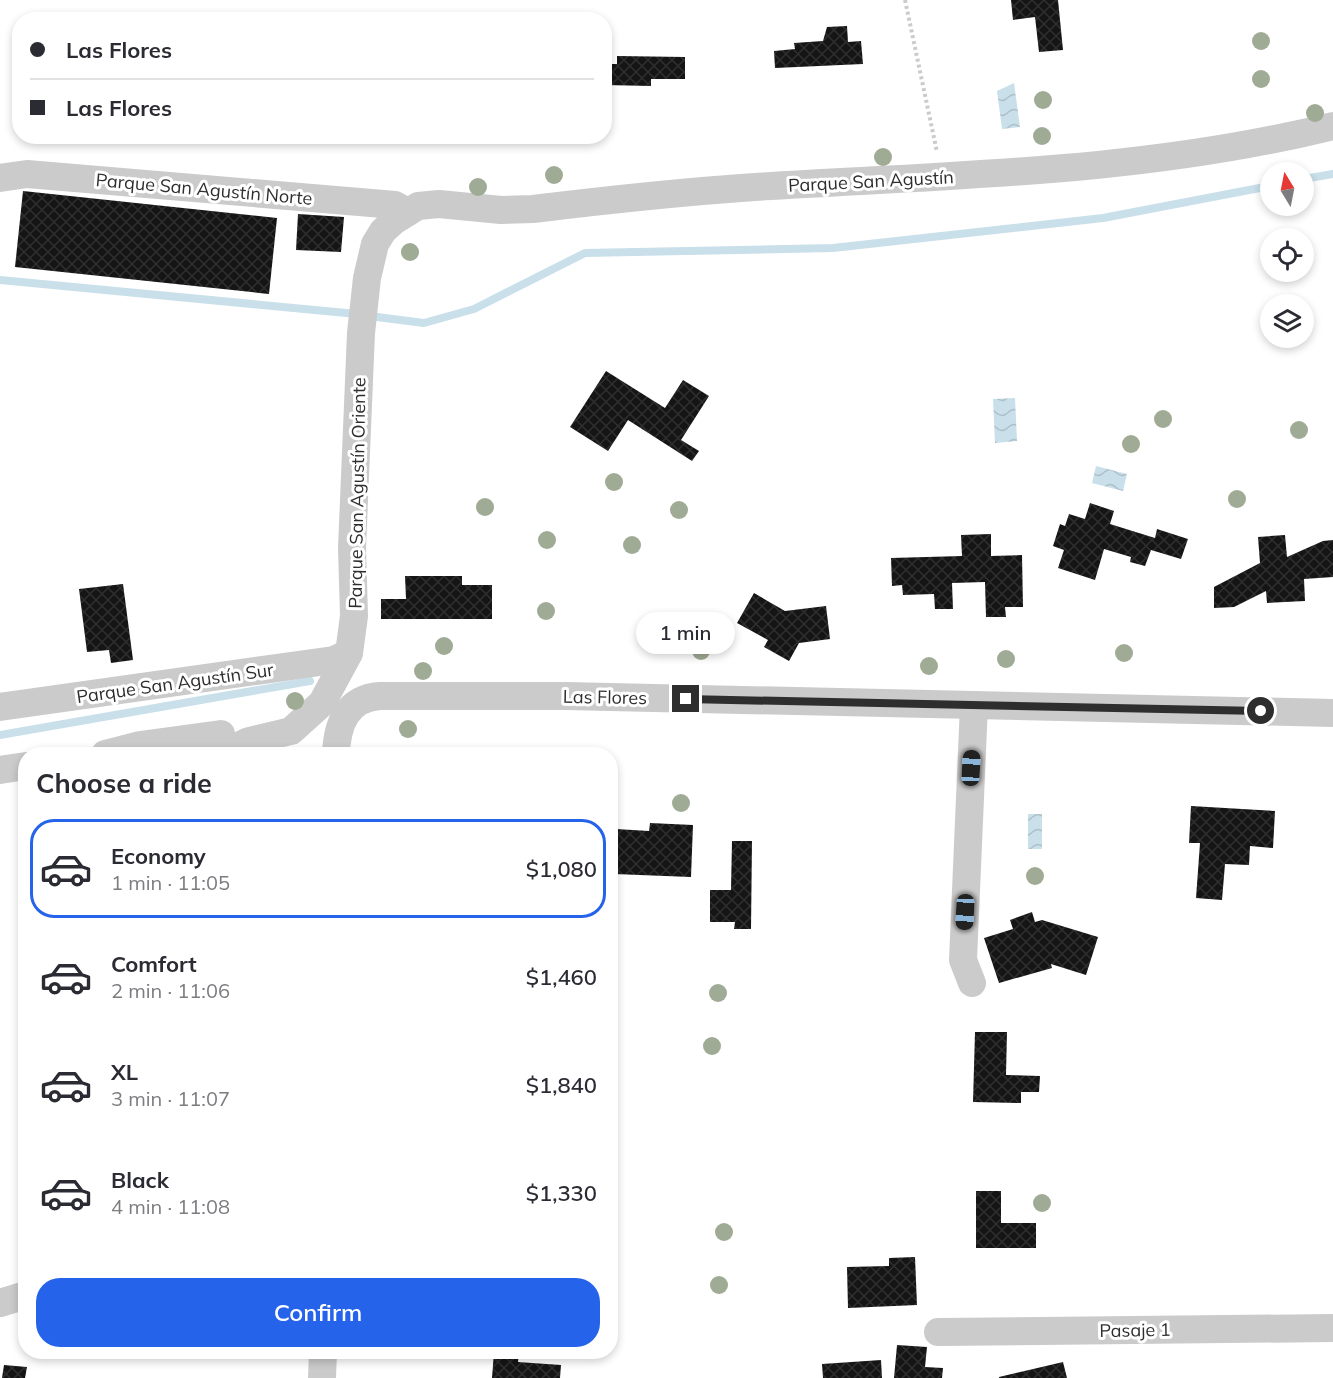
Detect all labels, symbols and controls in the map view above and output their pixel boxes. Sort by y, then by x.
text: Las Flores [66,36,172,64]
text: Las Flores [66,94,172,122]
north arrow [1260,162,1314,216]
map controls [1260,162,1314,348]
street label: Parque San Agustín [788,165,954,197]
street label: Parque San Agustín Norte [95,168,313,210]
button: locate [1260,228,1314,282]
button: layers [1260,294,1314,348]
street label: Parque San Agustín Oriente [343,377,371,609]
callout: 1 min [636,612,736,654]
text: 1 min [660,620,711,645]
street label: Parque San Agustín Sur [75,658,275,708]
street label: Las Flores [563,685,647,709]
route end [672,685,699,712]
route start [1247,697,1274,724]
car [961,750,981,786]
text: Choose a ride [36,766,212,800]
icon: car [39,842,93,896]
text: Economy [111,842,206,870]
text: $1,080 [526,855,597,883]
text: 1 min · 11:05 [111,870,230,895]
car [955,894,975,930]
icon: car [39,950,93,1004]
text: Comfort [111,950,197,978]
text: $1,460 [526,963,597,991]
text: 2 min · 11:06 [111,978,230,1003]
icon: car [39,1058,93,1112]
text: XL [111,1058,138,1086]
text: $1,840 [526,1071,597,1099]
text: 3 min · 11:07 [111,1086,230,1111]
icon: car [39,1166,93,1220]
text: Black [111,1166,169,1194]
text: $1,330 [526,1179,597,1207]
text: 4 min · 11:08 [111,1194,230,1219]
button: Confirm [36,1278,600,1347]
street label: Pasaje 1 [1099,1318,1171,1342]

